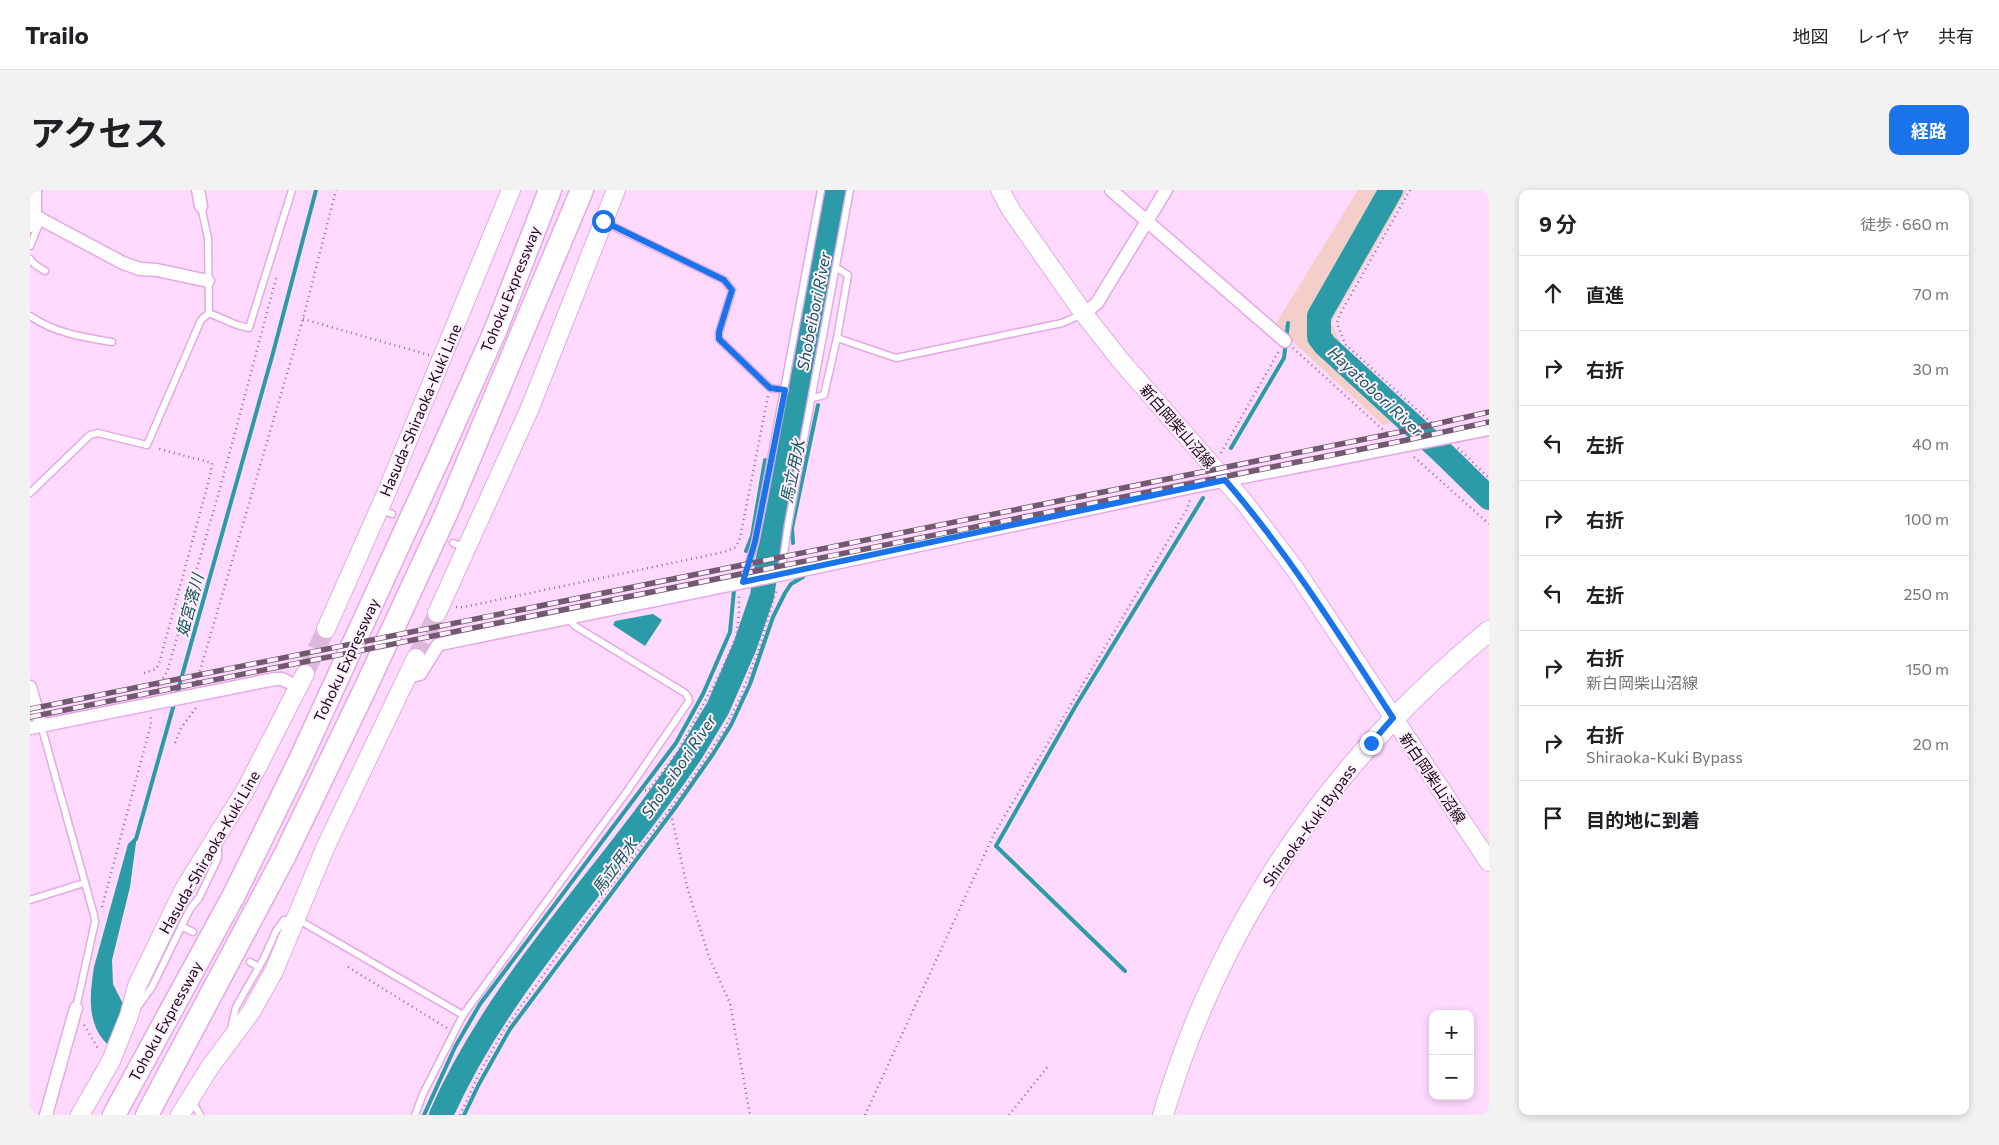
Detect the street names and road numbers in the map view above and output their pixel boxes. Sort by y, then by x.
street label: Tohoku Expressway [476,223,544,355]
street label: Hasuda-Shiraoka-Kuki Line [375,321,465,499]
street label: 新白岡柴山沼線 [1137,380,1219,472]
street label: Tohoku Expressway [309,595,383,725]
street label: 新白岡柴山沼線 [1396,729,1470,827]
street label: Shiraoka-Kuki Bypass [1259,760,1360,890]
street label: Hasuda-Shiraoka-Kuki Line [155,767,263,937]
street label: Tohoku Expressway [125,958,206,1084]

